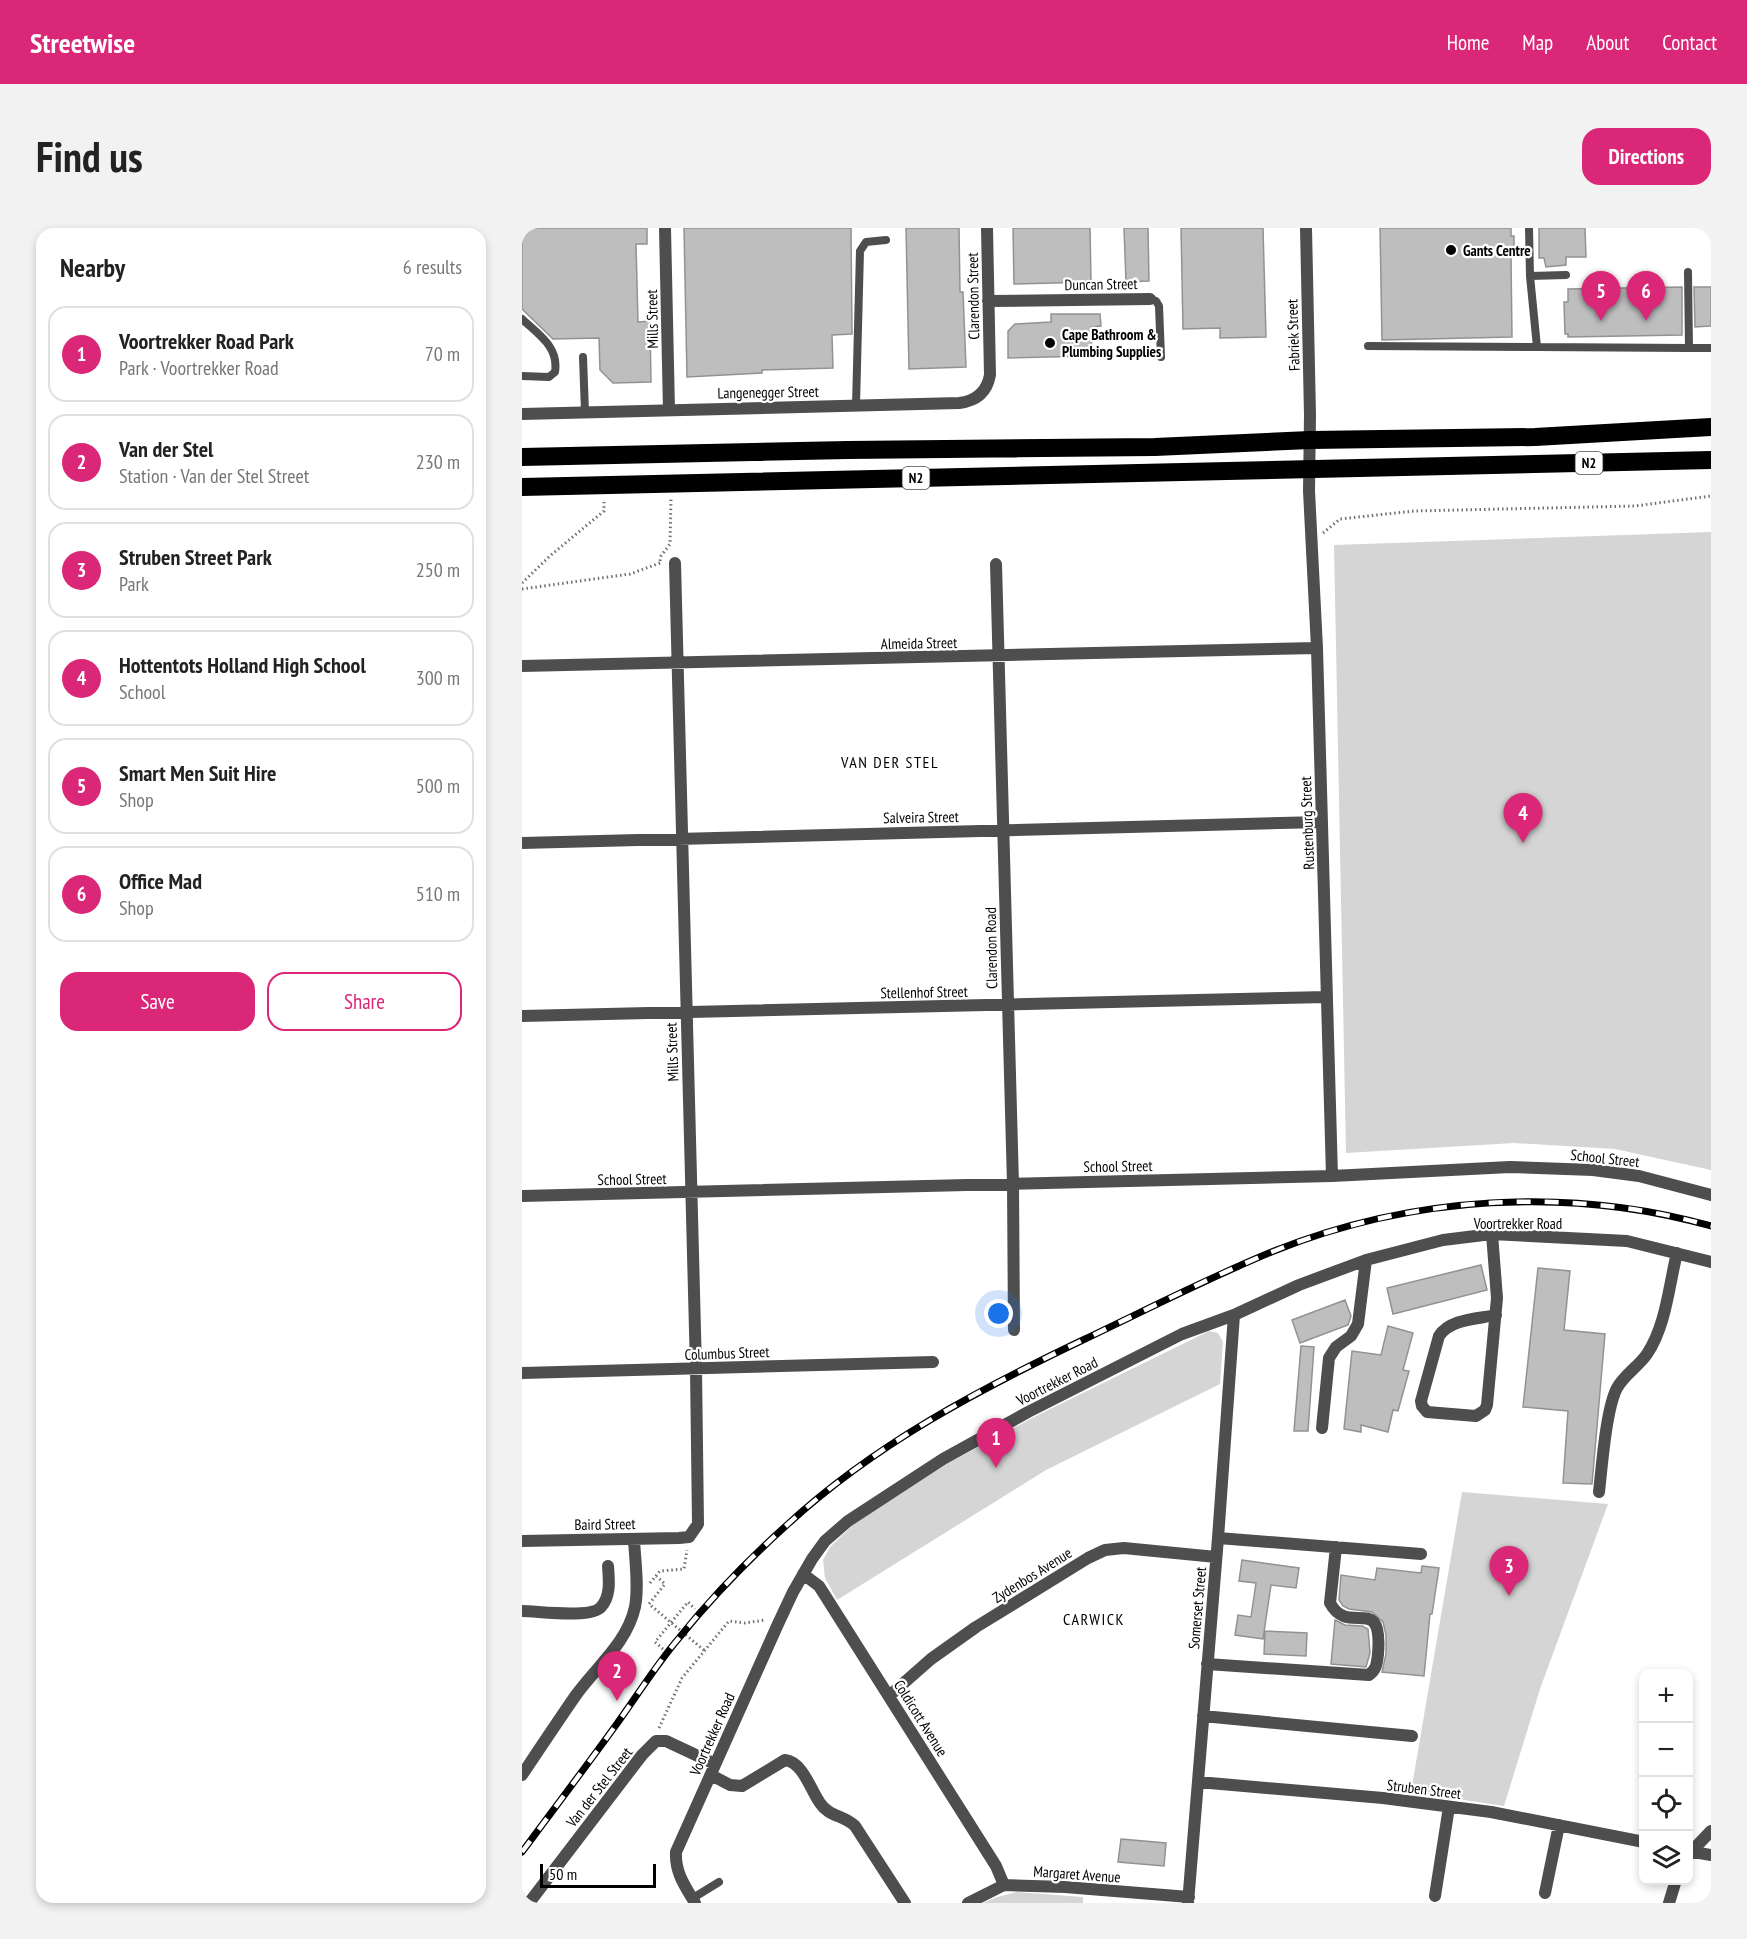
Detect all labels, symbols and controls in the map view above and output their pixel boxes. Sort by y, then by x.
text: Streetwise [30,24,135,61]
text: Home [1447,29,1489,56]
text: Map [1522,29,1553,56]
text: About [1586,29,1629,56]
text: Contact [1662,29,1717,56]
button: Directions [1582,128,1711,185]
text: Find us [36,129,143,184]
place label: Gants Centre [1463,241,1531,260]
marker: Gants Centre [1444,243,1458,257]
text: Nearby [60,251,125,284]
street label: Clarendon Street [963,252,983,340]
text: 6 results [403,254,462,280]
pin: 5 [1582,272,1620,321]
pin: 6 [1626,272,1666,321]
street label: Duncan Street [1064,274,1138,294]
street label: Mills Street [642,289,662,349]
street label: Fabriek Street [1282,299,1304,371]
place label: Cape Bathroom & Plumbing Supplies [1062,325,1161,361]
text: Voortrekker Road Park [119,327,294,355]
marker: Cape Bathroom & Plumbing Supplies [1043,336,1057,350]
text: 1 [77,341,86,367]
text: 70 m [425,341,460,367]
text: Park · Voortrekker Road [119,355,279,381]
street label: Langenegger Street [717,382,819,402]
text: Van der Stel [119,435,213,463]
text: 2 [77,449,86,475]
text: 230 m [416,449,460,475]
road number: N2 [1576,452,1602,474]
text: Station · Van der Stel Street [119,463,309,489]
road number: N2 [902,467,930,489]
text: Struben Street Park [119,543,272,571]
text: 3 [77,557,86,583]
text: 250 m [416,557,460,583]
text: Park [119,571,149,597]
street label: Almeida Street [881,633,957,653]
text: Hottentots Holland High School [119,651,366,679]
text: 4 [77,665,86,691]
text: 300 m [416,665,460,691]
text: School [119,679,165,705]
district label: VAN DER STEL [840,752,939,772]
text: Smart Men Suit Hire [119,759,277,787]
text: 5 [77,773,86,799]
text: 500 m [416,773,460,799]
street label: Rustenburg Street [1296,776,1318,870]
text: Shop [119,787,154,813]
pin: 4 [1504,794,1542,843]
street label: Salveira Street [883,807,959,827]
text: Office Mad [119,867,202,895]
text: 6 [77,881,86,907]
text: 510 m [416,881,460,907]
text: Shop [119,895,154,921]
street label: Clarendon Road [981,907,1001,989]
button: Save [60,972,255,1031]
button: Share [267,972,462,1031]
street label: Stellenhof Street [880,982,968,1002]
street label: Mills Street [661,1022,683,1082]
street label: School Street [1570,1145,1640,1171]
street label: School Street [1083,1156,1153,1176]
street label: School Street [597,1169,667,1189]
street label: Voortrekker Road [1473,1214,1562,1233]
your location [984,1299,1013,1328]
street label: Columbus Street [684,1342,770,1364]
street label: Voortrekker Road [1012,1352,1101,1410]
pin: 1 [976,1418,1016,1468]
street label: Baird Street [574,1514,636,1534]
street label: Zydenbos Avenue [989,1543,1075,1607]
pin: 3 [1490,1546,1528,1596]
street label: Somerset Street [1184,1566,1210,1650]
district label: CARWICK [1063,1609,1125,1629]
pin: 2 [598,1652,637,1701]
map controls [1639,1669,1693,1885]
button: + [1639,1669,1693,1723]
street label: Coldicott Avenue [890,1676,952,1760]
street label: Voortrekker Road [685,1690,739,1779]
button: − [1639,1723,1693,1777]
street label: Van der Stel Street [561,1743,636,1832]
street label: Struben Street [1386,1775,1462,1803]
button: locate [1639,1777,1693,1831]
button: layers [1639,1831,1693,1885]
scale bar [540,1861,656,1888]
street label: Margaret Avenue [1033,1861,1121,1887]
text: 50 m [549,1864,577,1884]

